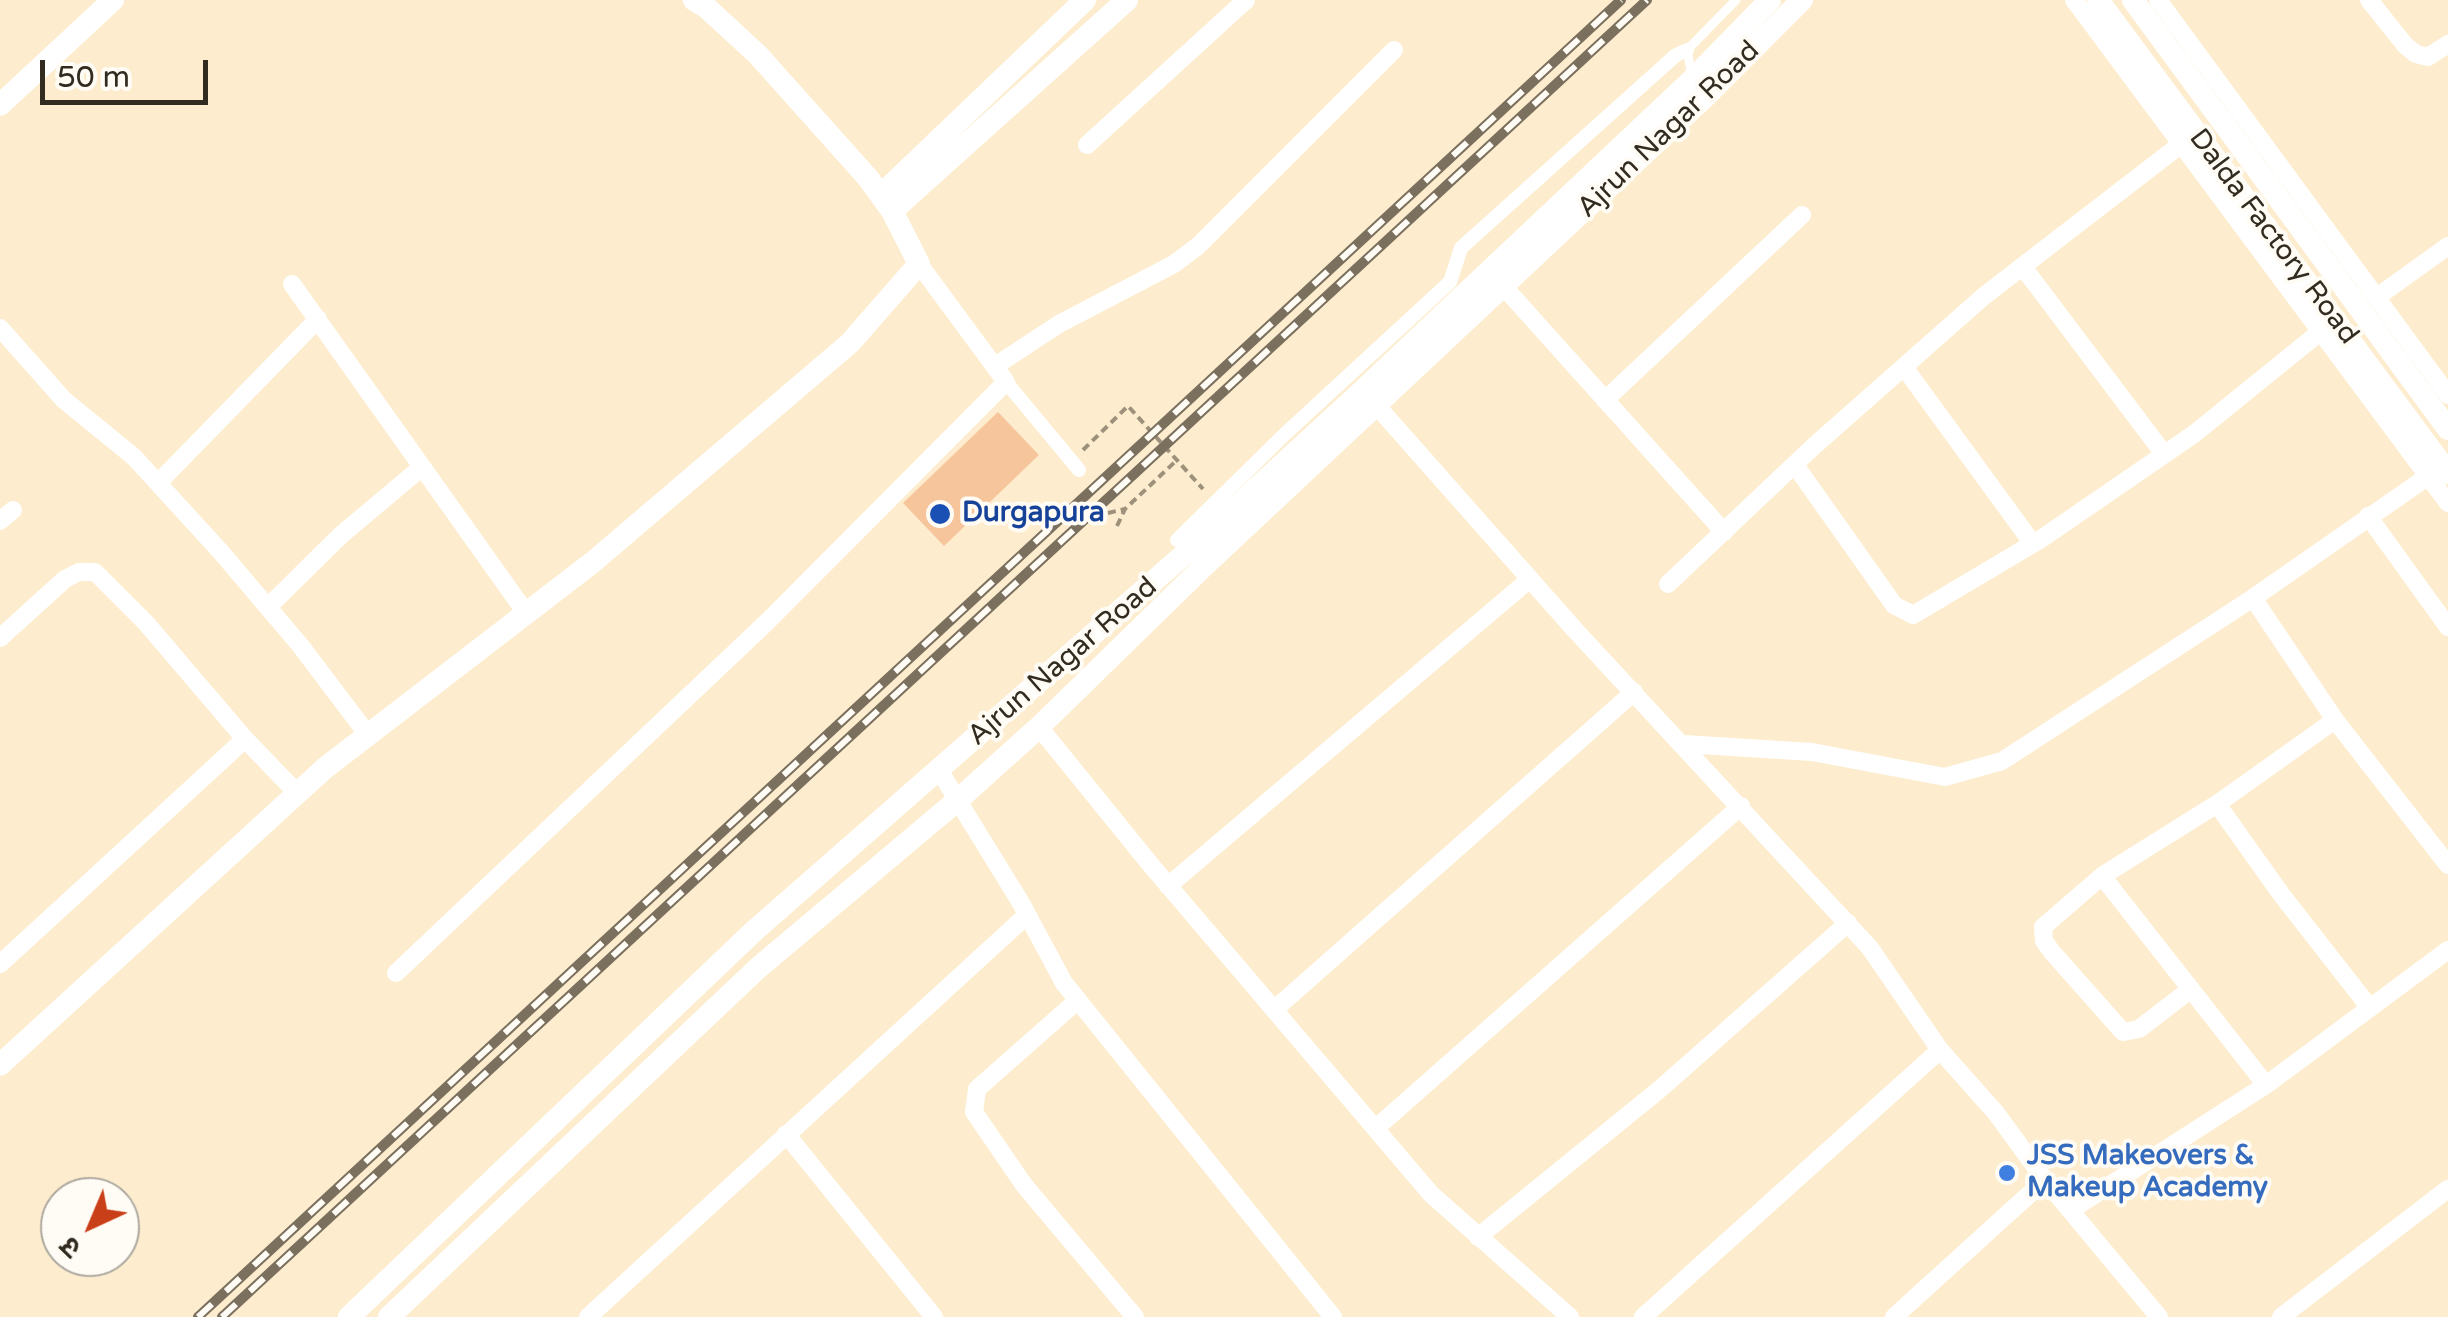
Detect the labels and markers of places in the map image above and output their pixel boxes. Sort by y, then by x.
place label: Durgapura [962,497,1105,531]
marker: Durgapura [927,501,953,527]
place label: JSS Makeovers & Makeup Academy [2027,1140,2268,1206]
marker: JSS Makeovers & Makeup Academy [1996,1162,2018,1184]

